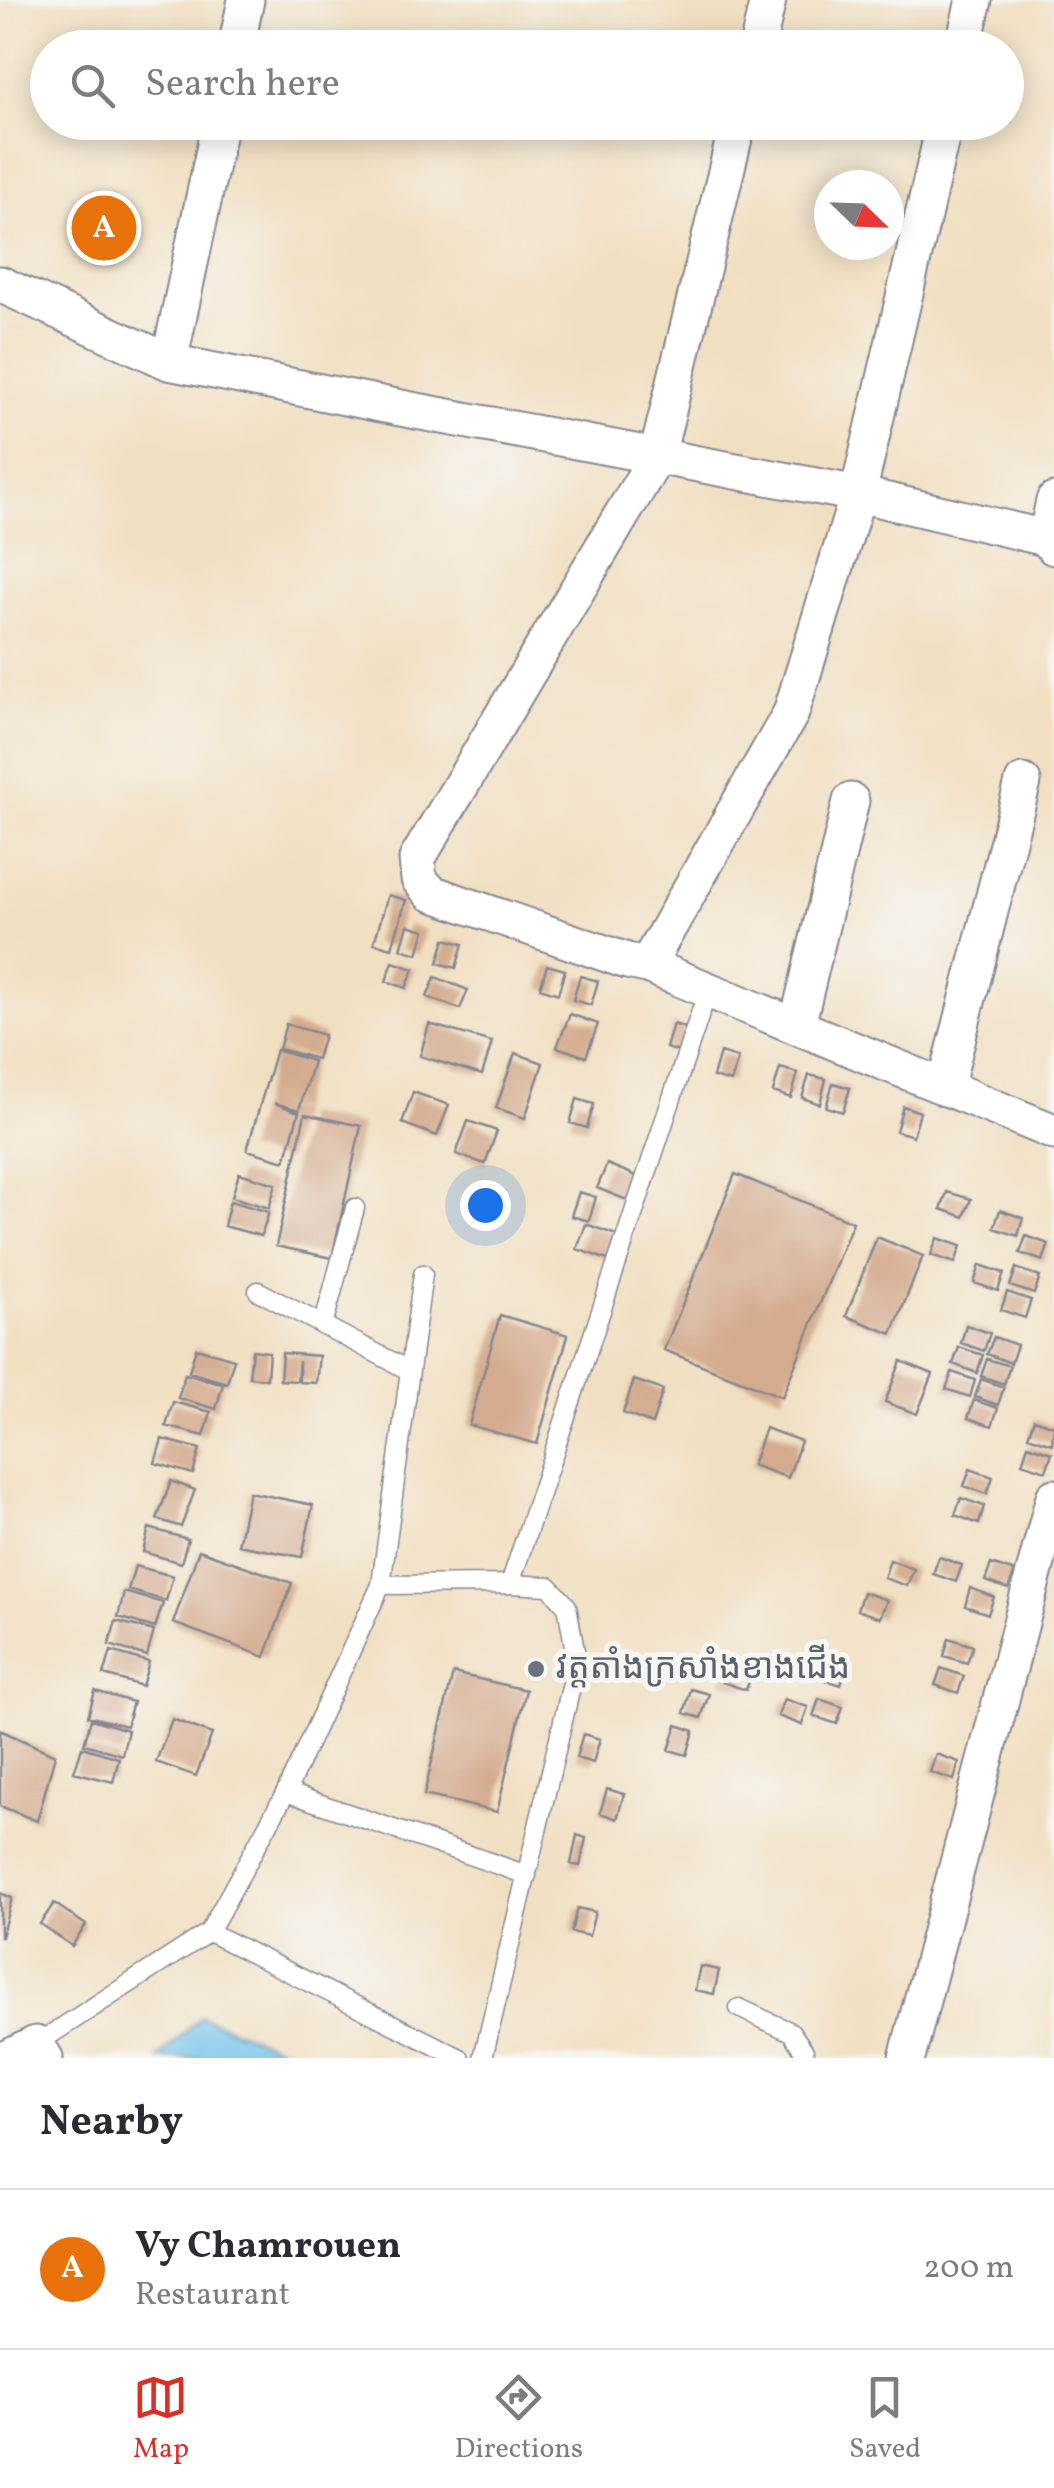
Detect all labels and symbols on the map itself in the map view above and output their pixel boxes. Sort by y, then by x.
north arrow [814,170,904,260]
pin: A [72,190,136,266]
your location [460,1180,511,1231]
place label: វត្តតាំងក្រសាំងខាងជើង [556,1644,850,1693]
marker: វត្តតាំងក្រសាំងខាងជើង [525,1658,547,1680]

